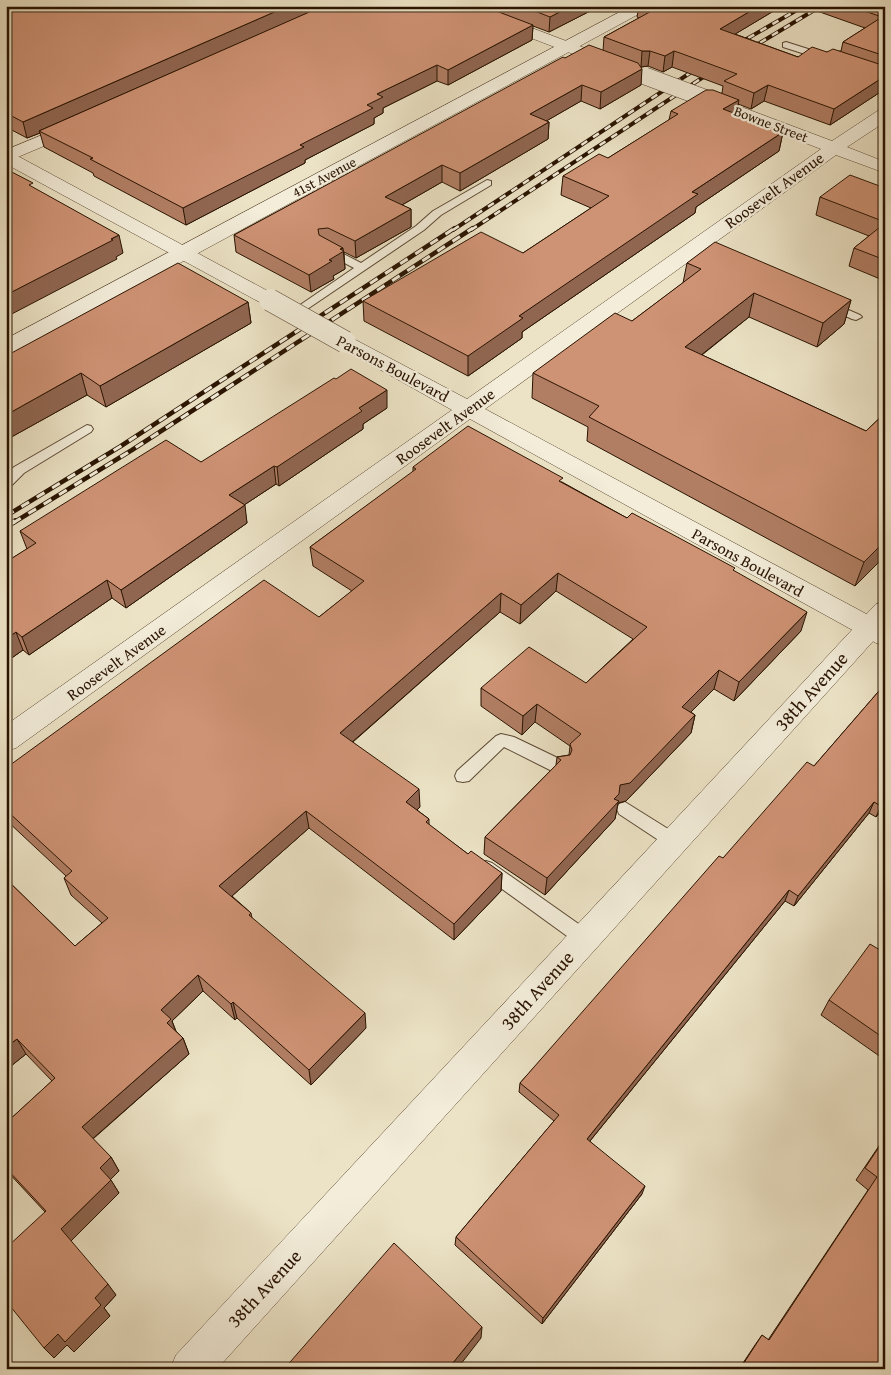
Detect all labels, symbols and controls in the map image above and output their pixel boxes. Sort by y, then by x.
street label: Bowne Street [731,101,811,147]
street label: Roosevelt Avenue [719,146,829,234]
street label: 41st Avenue [288,152,360,202]
street label: Parsons Boulevard [333,328,454,408]
street label: Roosevelt Avenue [390,382,500,470]
street label: Parsons Boulevard [688,521,809,603]
street label: Roosevelt Avenue [61,618,171,706]
street label: 38th Avenue [768,645,854,737]
street label: 38th Avenue [494,944,580,1036]
street label: 38th Avenue [220,1242,308,1333]

